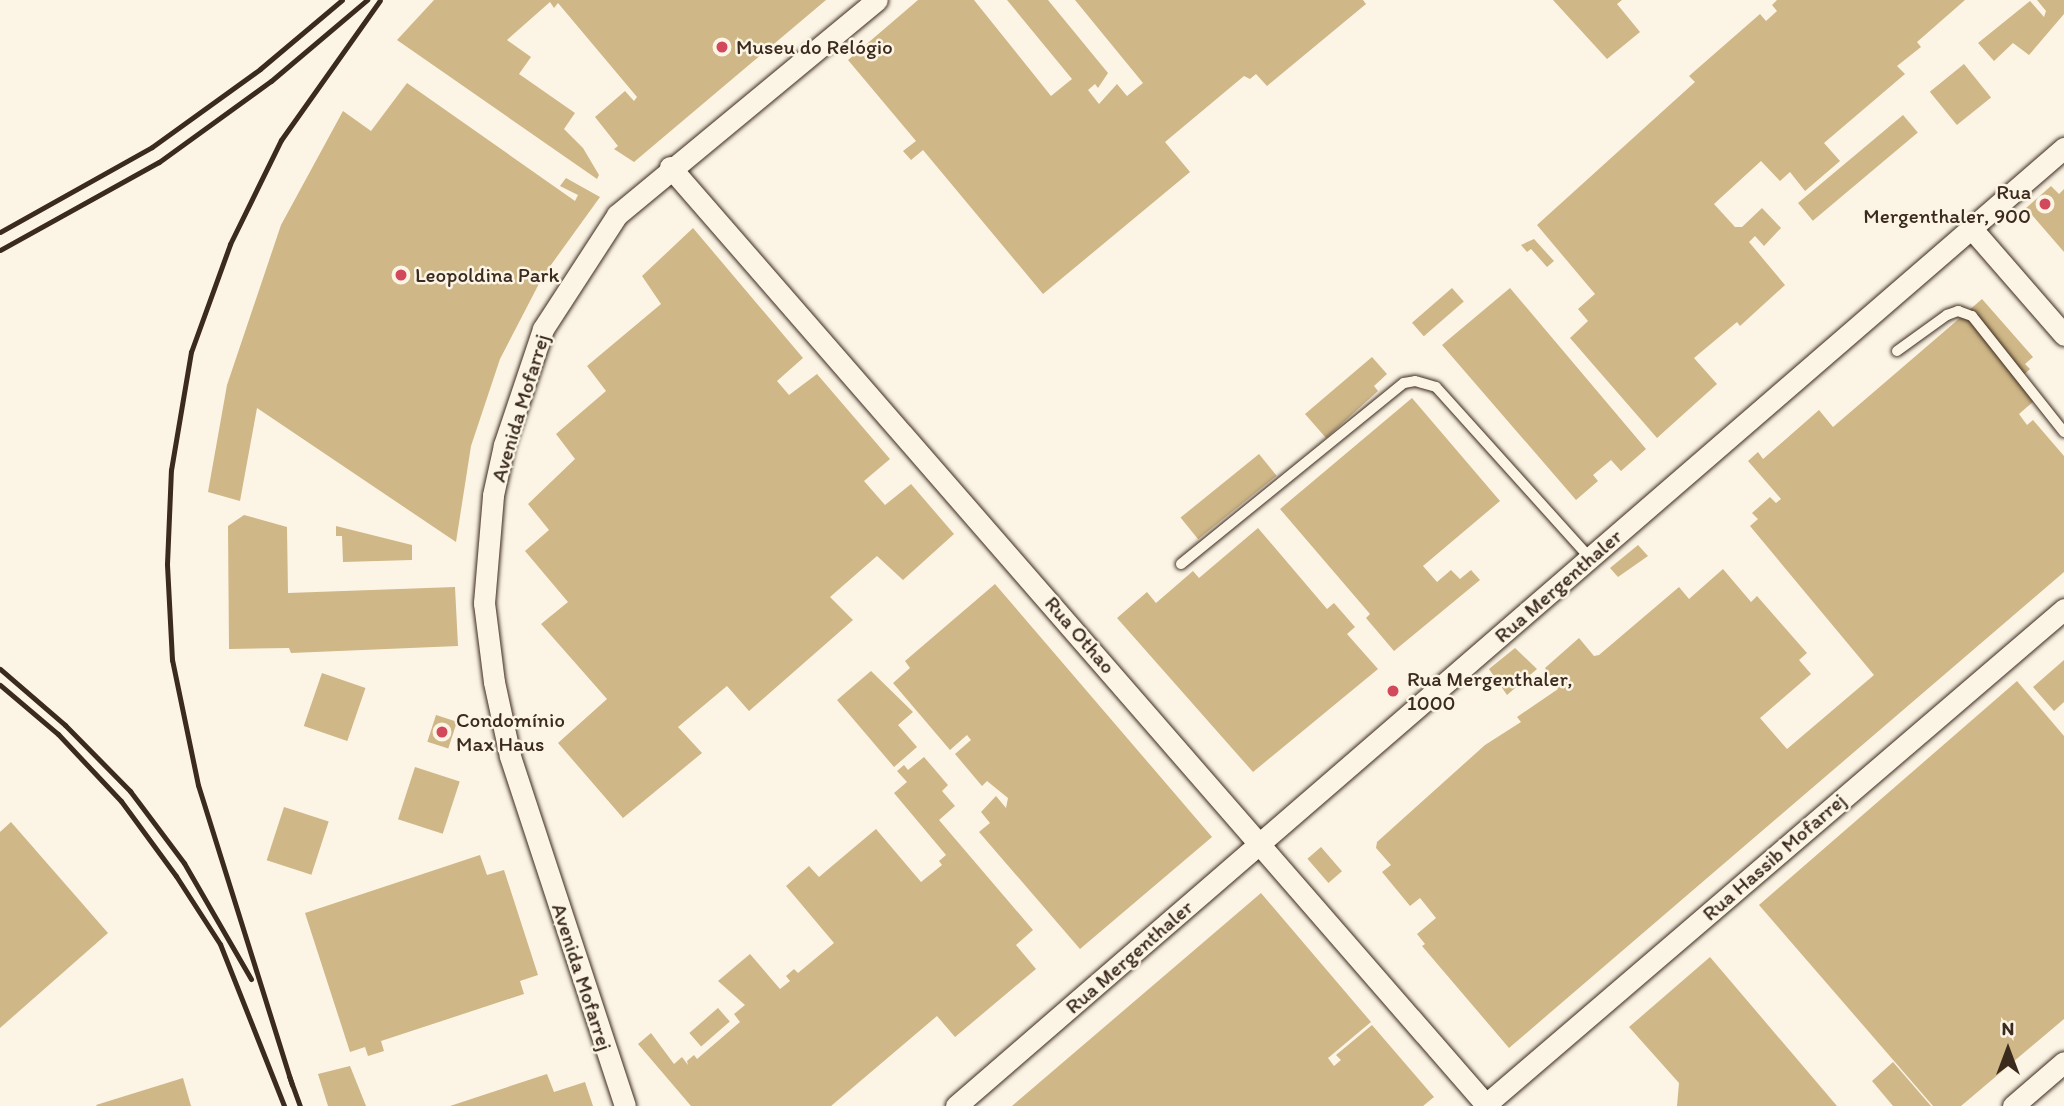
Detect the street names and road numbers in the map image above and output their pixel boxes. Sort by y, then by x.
street label: Avenida Mofarrej [486,331,554,485]
street label: Rua Mergenthaler [1489,524,1627,648]
street label: Rua Othao [1039,591,1121,679]
street label: Rua Hassib Mofarrej [1697,788,1851,926]
street label: Rua Mergenthaler [1060,895,1198,1019]
street label: Avenida Mofarrej [546,900,618,1054]

